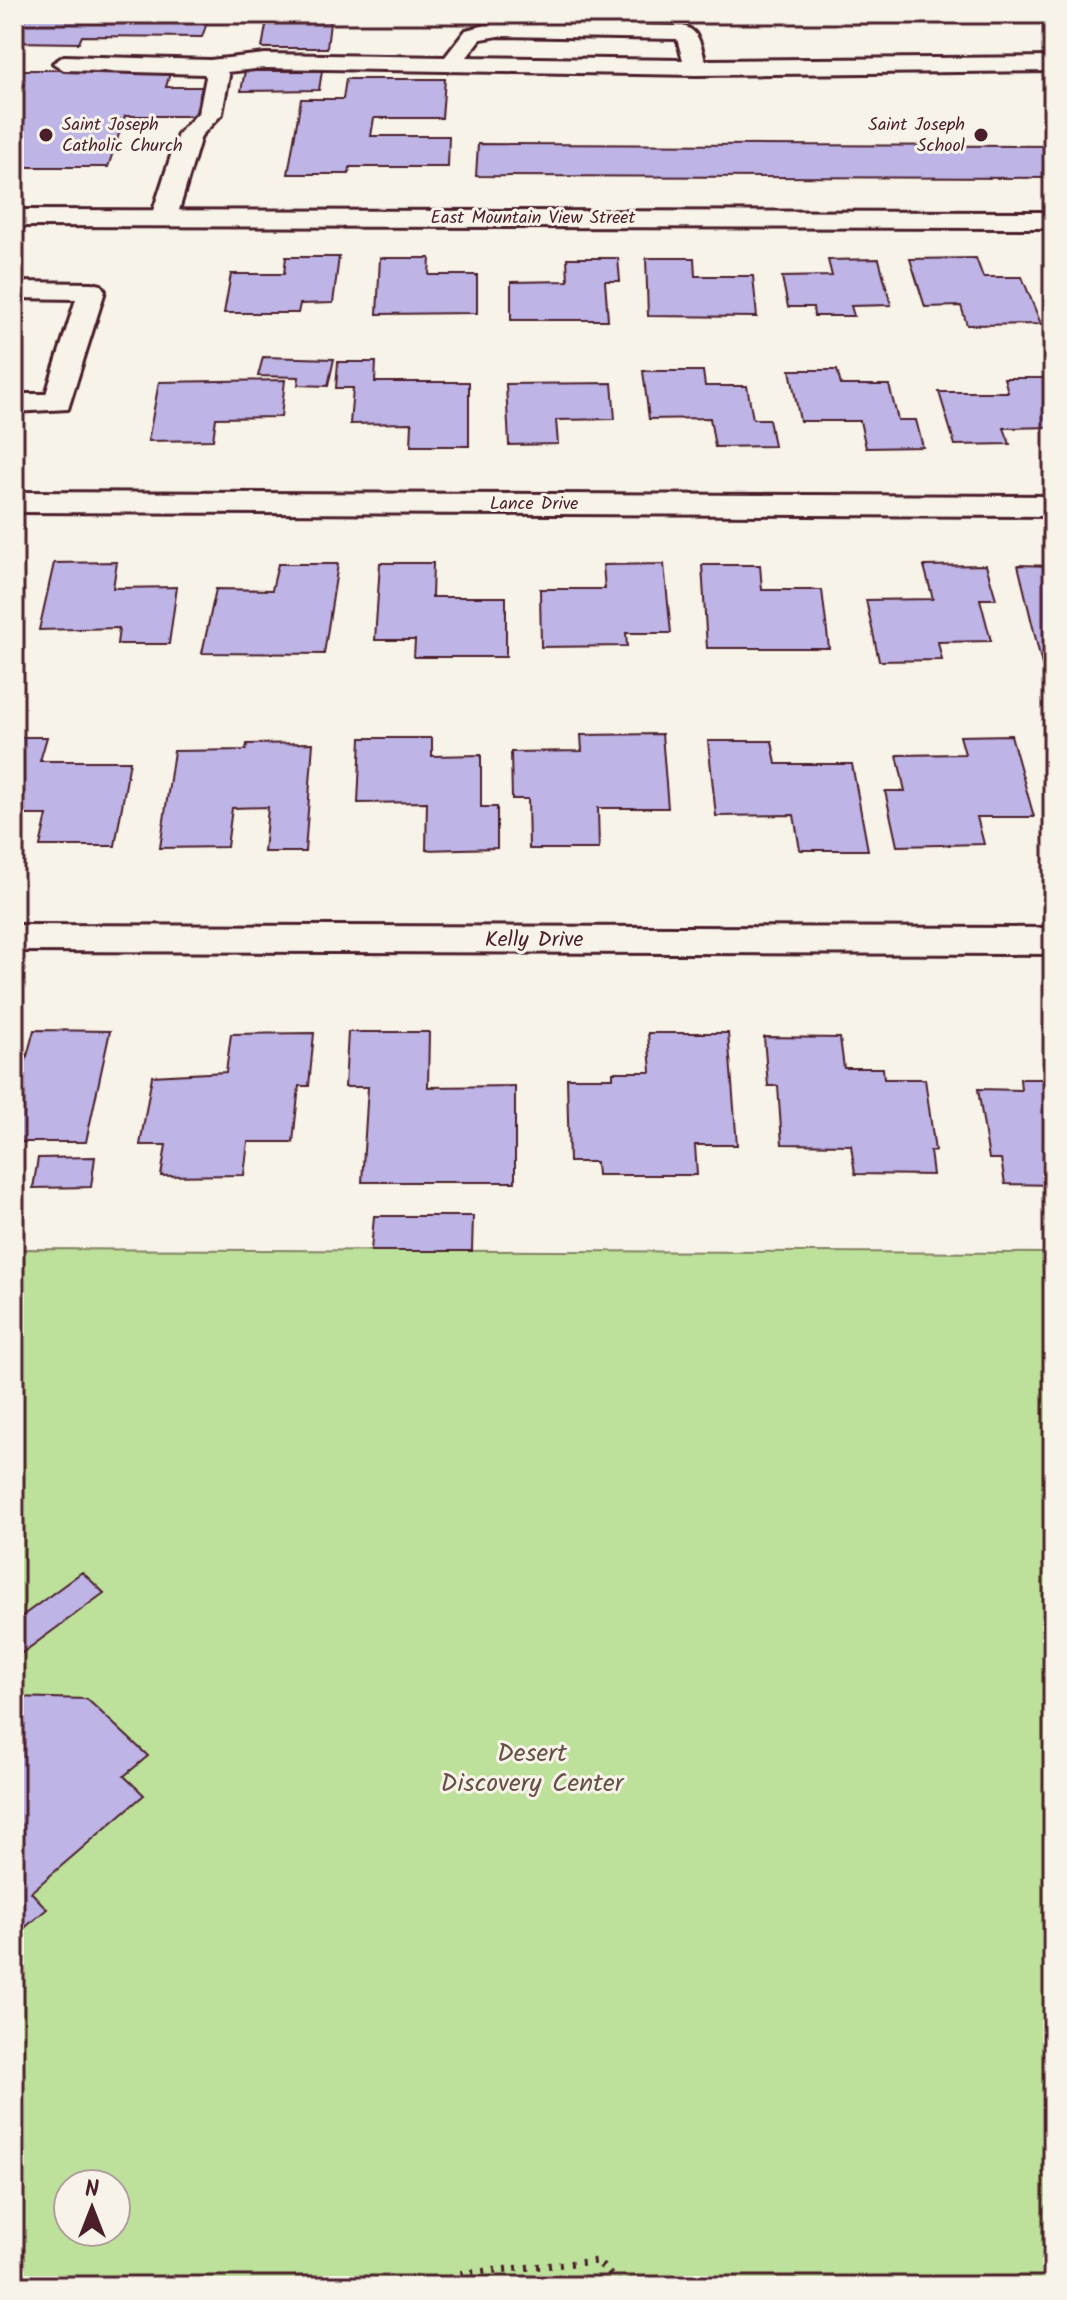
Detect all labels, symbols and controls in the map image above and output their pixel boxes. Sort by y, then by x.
place label: Saint Joseph Catholic Church [62,111,183,161]
place label: Saint Joseph School [868,111,966,161]
marker: Saint Joseph Catholic Church [37,126,55,144]
marker: Saint Joseph School [972,126,990,144]
street label: East Mountain View Street [431,204,636,233]
street label: Lance Drive [490,490,578,519]
street label: Kelly Drive [485,923,583,958]
park label: Desert Discovery Center [441,1733,625,1805]
north arrow [52,2168,132,2248]
text: N [85,2173,99,2208]

